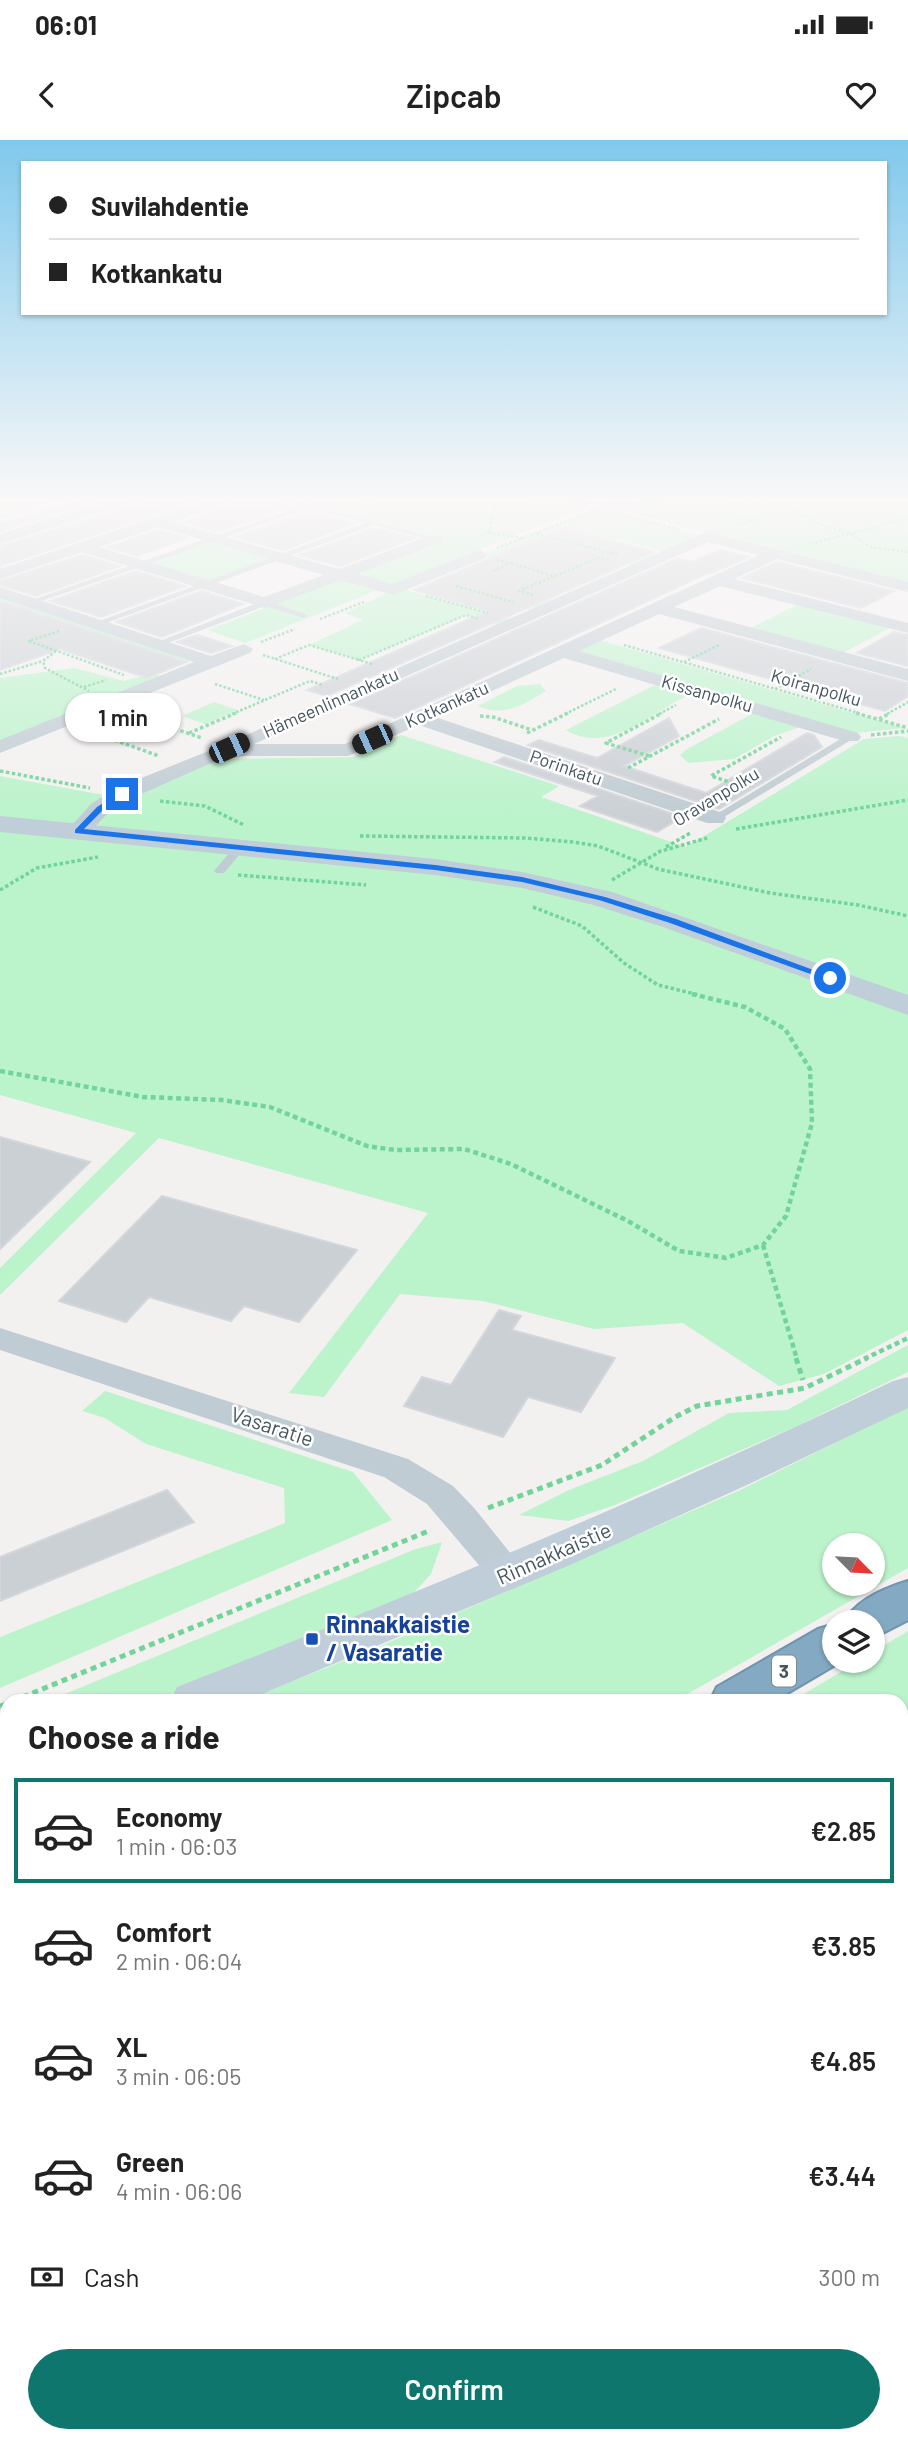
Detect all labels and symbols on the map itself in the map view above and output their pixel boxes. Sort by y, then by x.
street label: Hämeenlinnankatu [260,662,402,742]
street label: Koiranpolku [769,664,864,710]
street label: Kissanpolku [659,670,755,717]
street label: Kotkankatu [402,676,492,732]
callout: 1 min [64,692,180,742]
car [349,721,396,757]
car [206,730,253,766]
street label: Porinkatu [527,744,605,790]
street label: Oravanpolku [668,762,763,830]
route end [106,778,138,810]
route start [814,962,846,994]
street label: Vasaratie [228,1400,317,1451]
street label: Rinnakkaistie [492,1516,615,1589]
north arrow [822,1533,886,1596]
place label: Rinnakkaistie / Vasaratie [326,1609,470,1666]
marker: Rinnakkaistie / Vasaratie [304,1631,320,1647]
road number: 3 [772,1656,796,1686]

